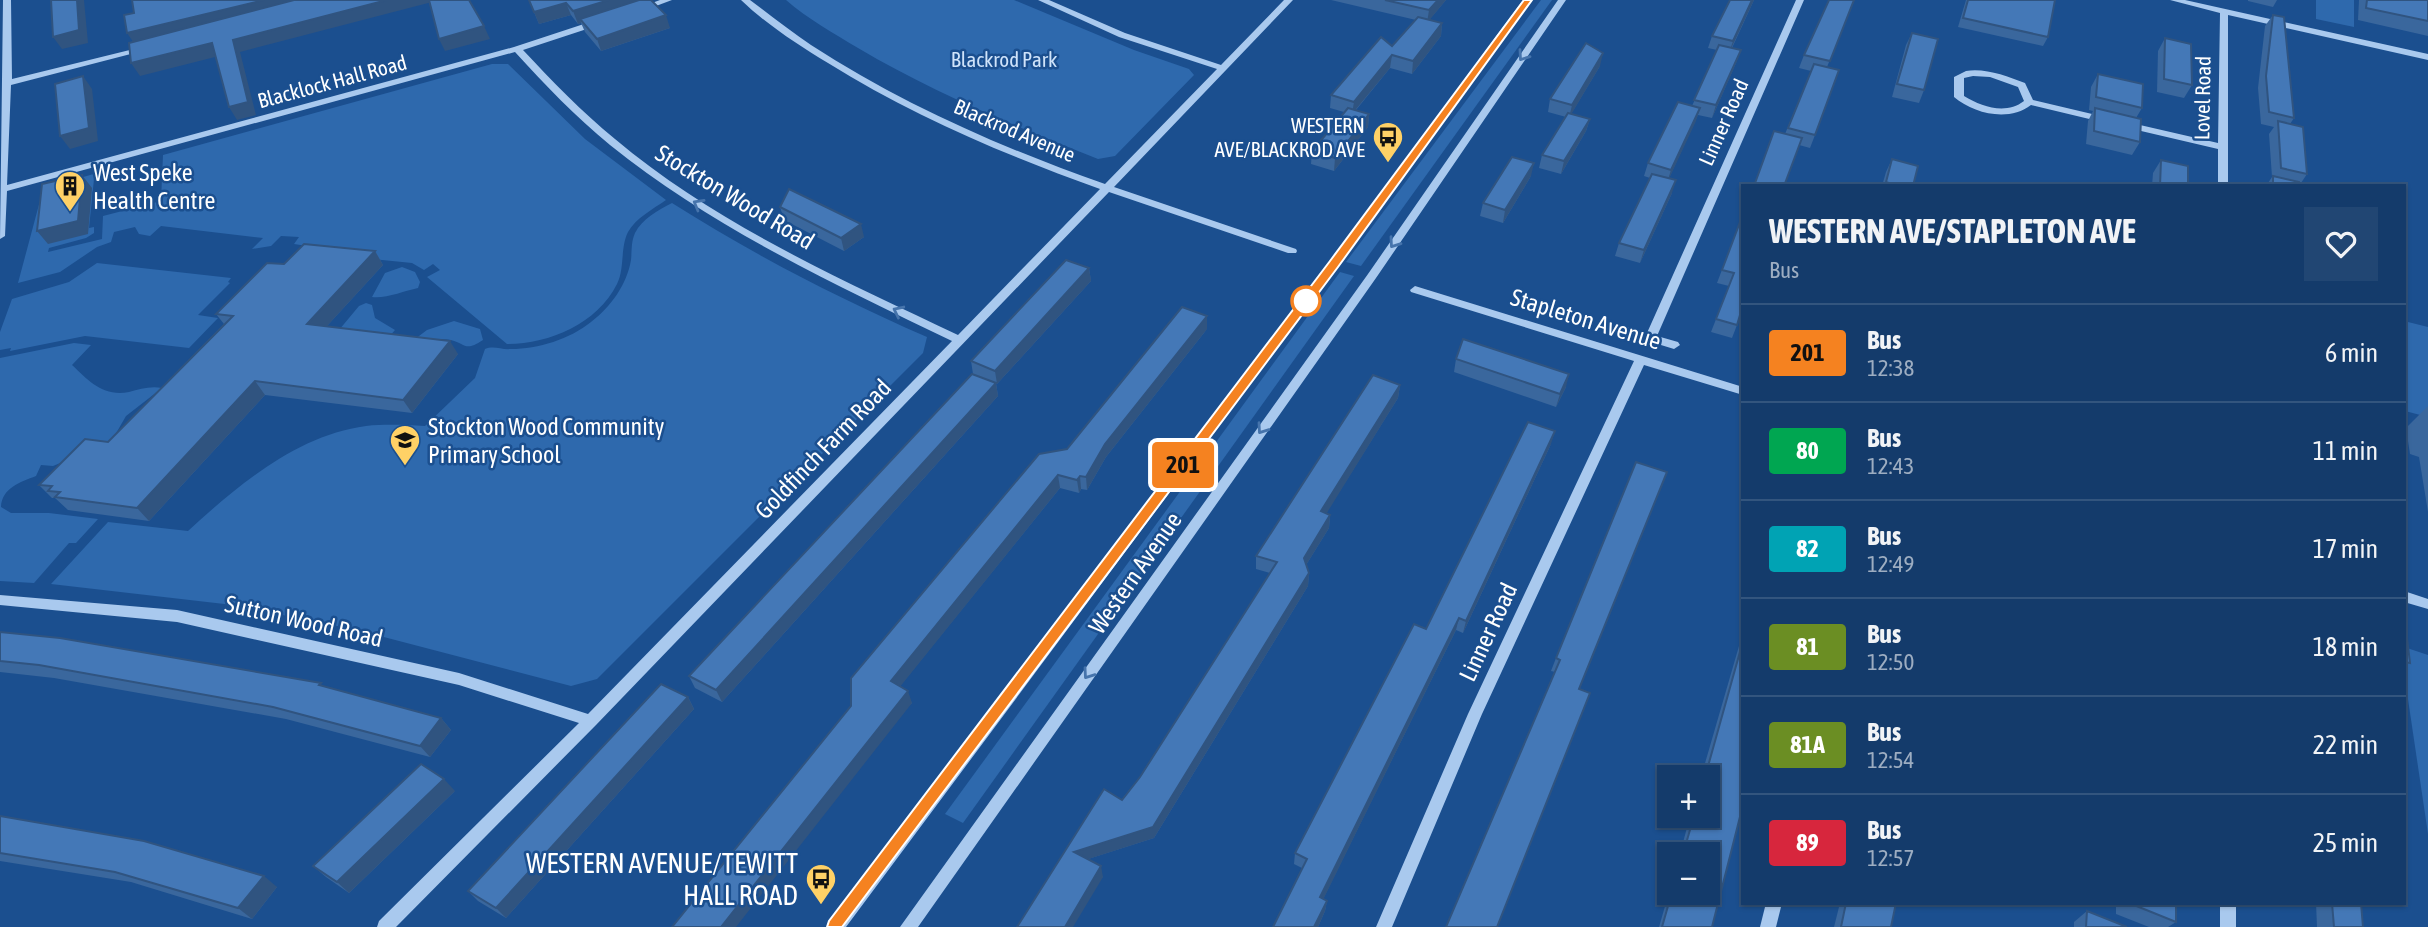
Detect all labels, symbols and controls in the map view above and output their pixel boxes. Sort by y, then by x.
park label: Blackrod Park [951,47,1057,71]
one-way arrow [1519,48,1531,61]
street label: Blacklock Hall Road [255,50,409,112]
street label: Lovel Road [2189,56,2215,140]
street label: Linner Road [1693,75,1753,169]
street label: Blackrod Avenue [951,94,1079,166]
place label: WESTERN AVE/BLACKROD AVE [1214,113,1365,161]
bus stop icon: WESTERN AVE/BLACKROD AVE [1371,120,1405,164]
street label: Stockton Wood Road [651,139,819,255]
place label: West Speke Health Centre [93,159,215,214]
building icon: West Speke Health Centre [53,169,87,213]
one-way arrow [692,199,705,212]
button: heart [2304,207,2378,281]
text: WESTERN AVE/STAPLETON AVE [1769,212,2136,250]
one-way arrow [1389,236,1402,249]
text: Bus [1769,257,1799,283]
street label: Stapleton Avenue [1508,283,1664,355]
unlabelled marker [1291,286,1321,316]
one-way arrow [893,305,905,319]
text: Bus [1867,325,1901,355]
text: 6 min [2325,338,2378,368]
text: 201 [1791,339,1824,366]
text: 12:38 [1867,355,1914,381]
street label: Goldfinch Farm Road [750,374,896,524]
place label: Stockton Wood Community Primary School [428,413,665,468]
one-way arrow [1258,421,1271,434]
school or university icon: Stockton Wood Community Primary School [388,423,422,467]
text: Bus [1867,423,1901,453]
text: 11 min [2313,436,2378,466]
text: 80 [1796,437,1819,464]
line badge: 201 [1143,442,1223,488]
text: 201 [1166,451,1200,478]
text: 12:43 [1867,453,1914,479]
street label: Western Avenue [1083,507,1187,639]
text: Bus [1867,521,1901,551]
text: 17 min [2313,534,2378,564]
text: 82 [1796,535,1819,562]
text: 12:49 [1867,551,1914,577]
street label: Linner Road [1454,579,1522,685]
street label: Sutton Wood Road [222,590,386,652]
text: Bus [1867,619,1901,649]
text: 18 min [2313,632,2378,662]
text: 81 [1796,633,1819,660]
text: 12:50 [1867,649,1914,675]
one-way arrow [1084,666,1096,679]
text: Bus [1867,717,1901,747]
text: 22 min [2313,730,2378,760]
text: 81A [1790,731,1825,758]
text: 12:54 [1867,747,1914,773]
map controls [1657,765,1720,905]
button: + [1657,765,1720,828]
text: Bus [1867,815,1901,845]
text: 25 min [2313,828,2378,858]
text: 89 [1796,829,1819,856]
button: − [1657,842,1720,905]
text: 12:57 [1867,845,1914,871]
place label: WESTERN AVENUE/TEWITT HALL ROAD [526,847,798,911]
bus stop icon: WESTERN AVENUE/TEWITT HALL ROAD [804,862,838,906]

